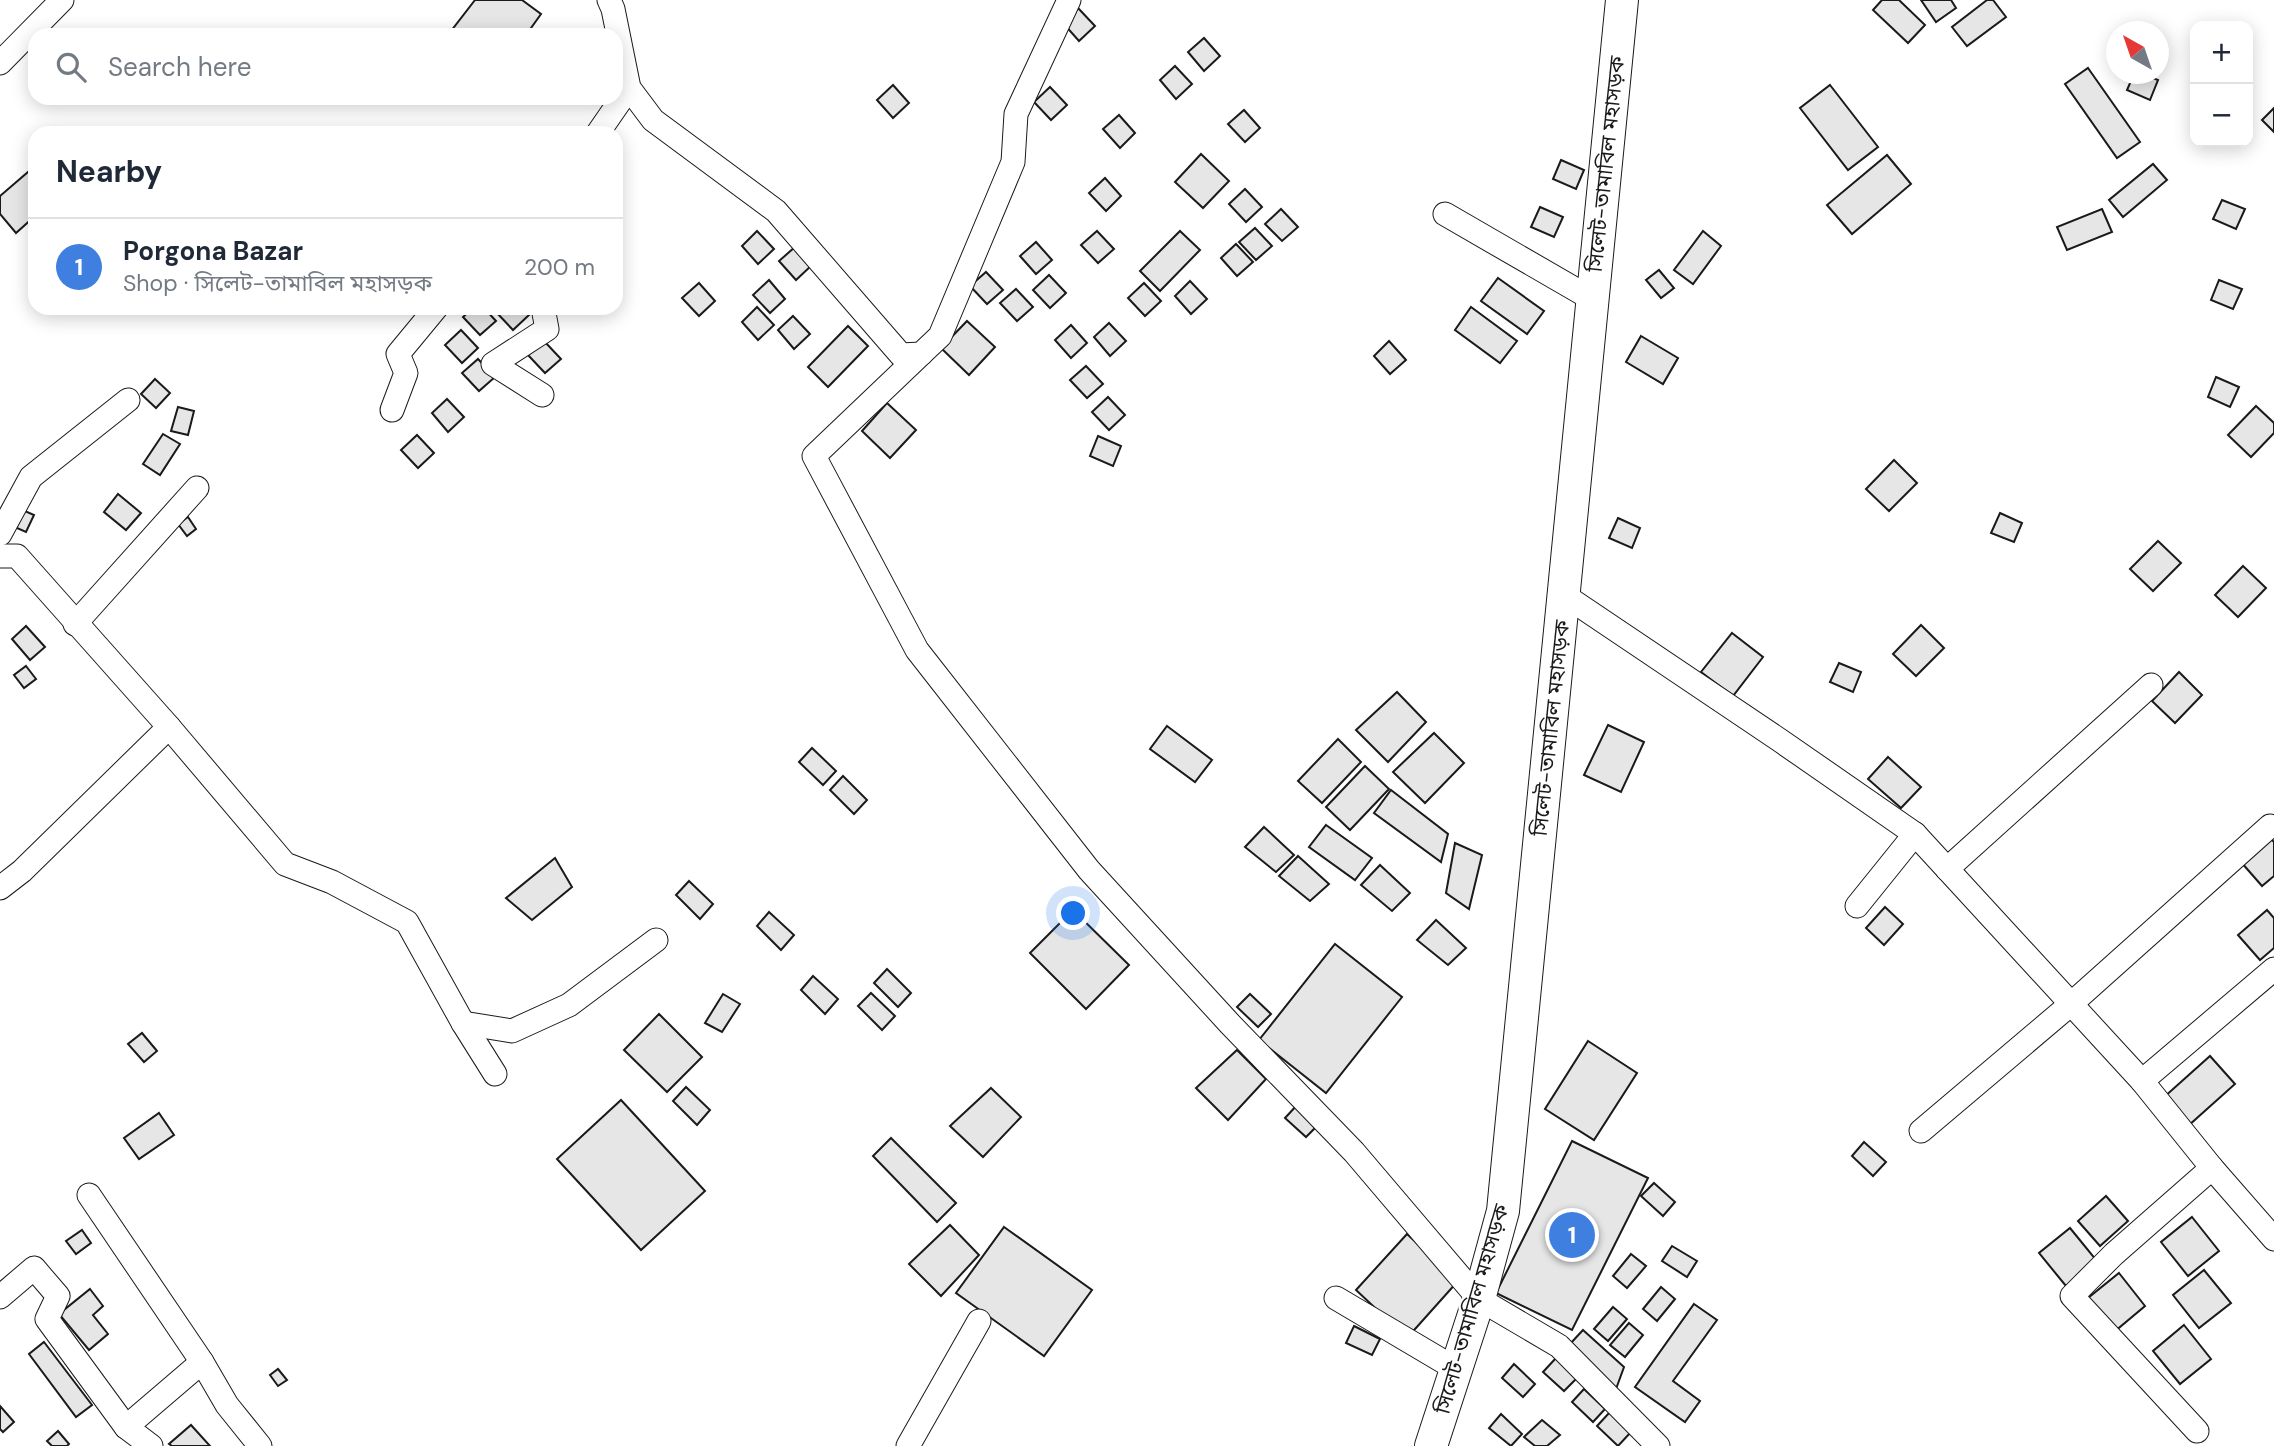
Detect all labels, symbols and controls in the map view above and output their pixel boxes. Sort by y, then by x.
north arrow [2106,21,2169,84]
map controls [2190,21,2253,147]
button: + [2190,21,2253,84]
search box [28,28,623,105]
icon: search [52,48,90,86]
text: Search here [108,50,251,84]
street label: সিলেট-তামাবিল মহাসড়ক [1581,54,1631,274]
button: − [2190,84,2253,147]
text: Nearby [56,152,162,191]
text: Porgona Bazar [123,234,303,268]
text: 1 [75,252,83,282]
text: 200 m [524,252,595,282]
text: Shop · সিলেট-তামাবিল মহাসড়ক [123,268,432,298]
street label: সিলেট-তামাবিল মহাসড়ক [1526,618,1576,838]
your location [1056,896,1090,930]
street label: সিলেট-তামাবিল মহাসড়ক [1428,1200,1516,1418]
pin: 1 [1549,1209,1595,1261]

